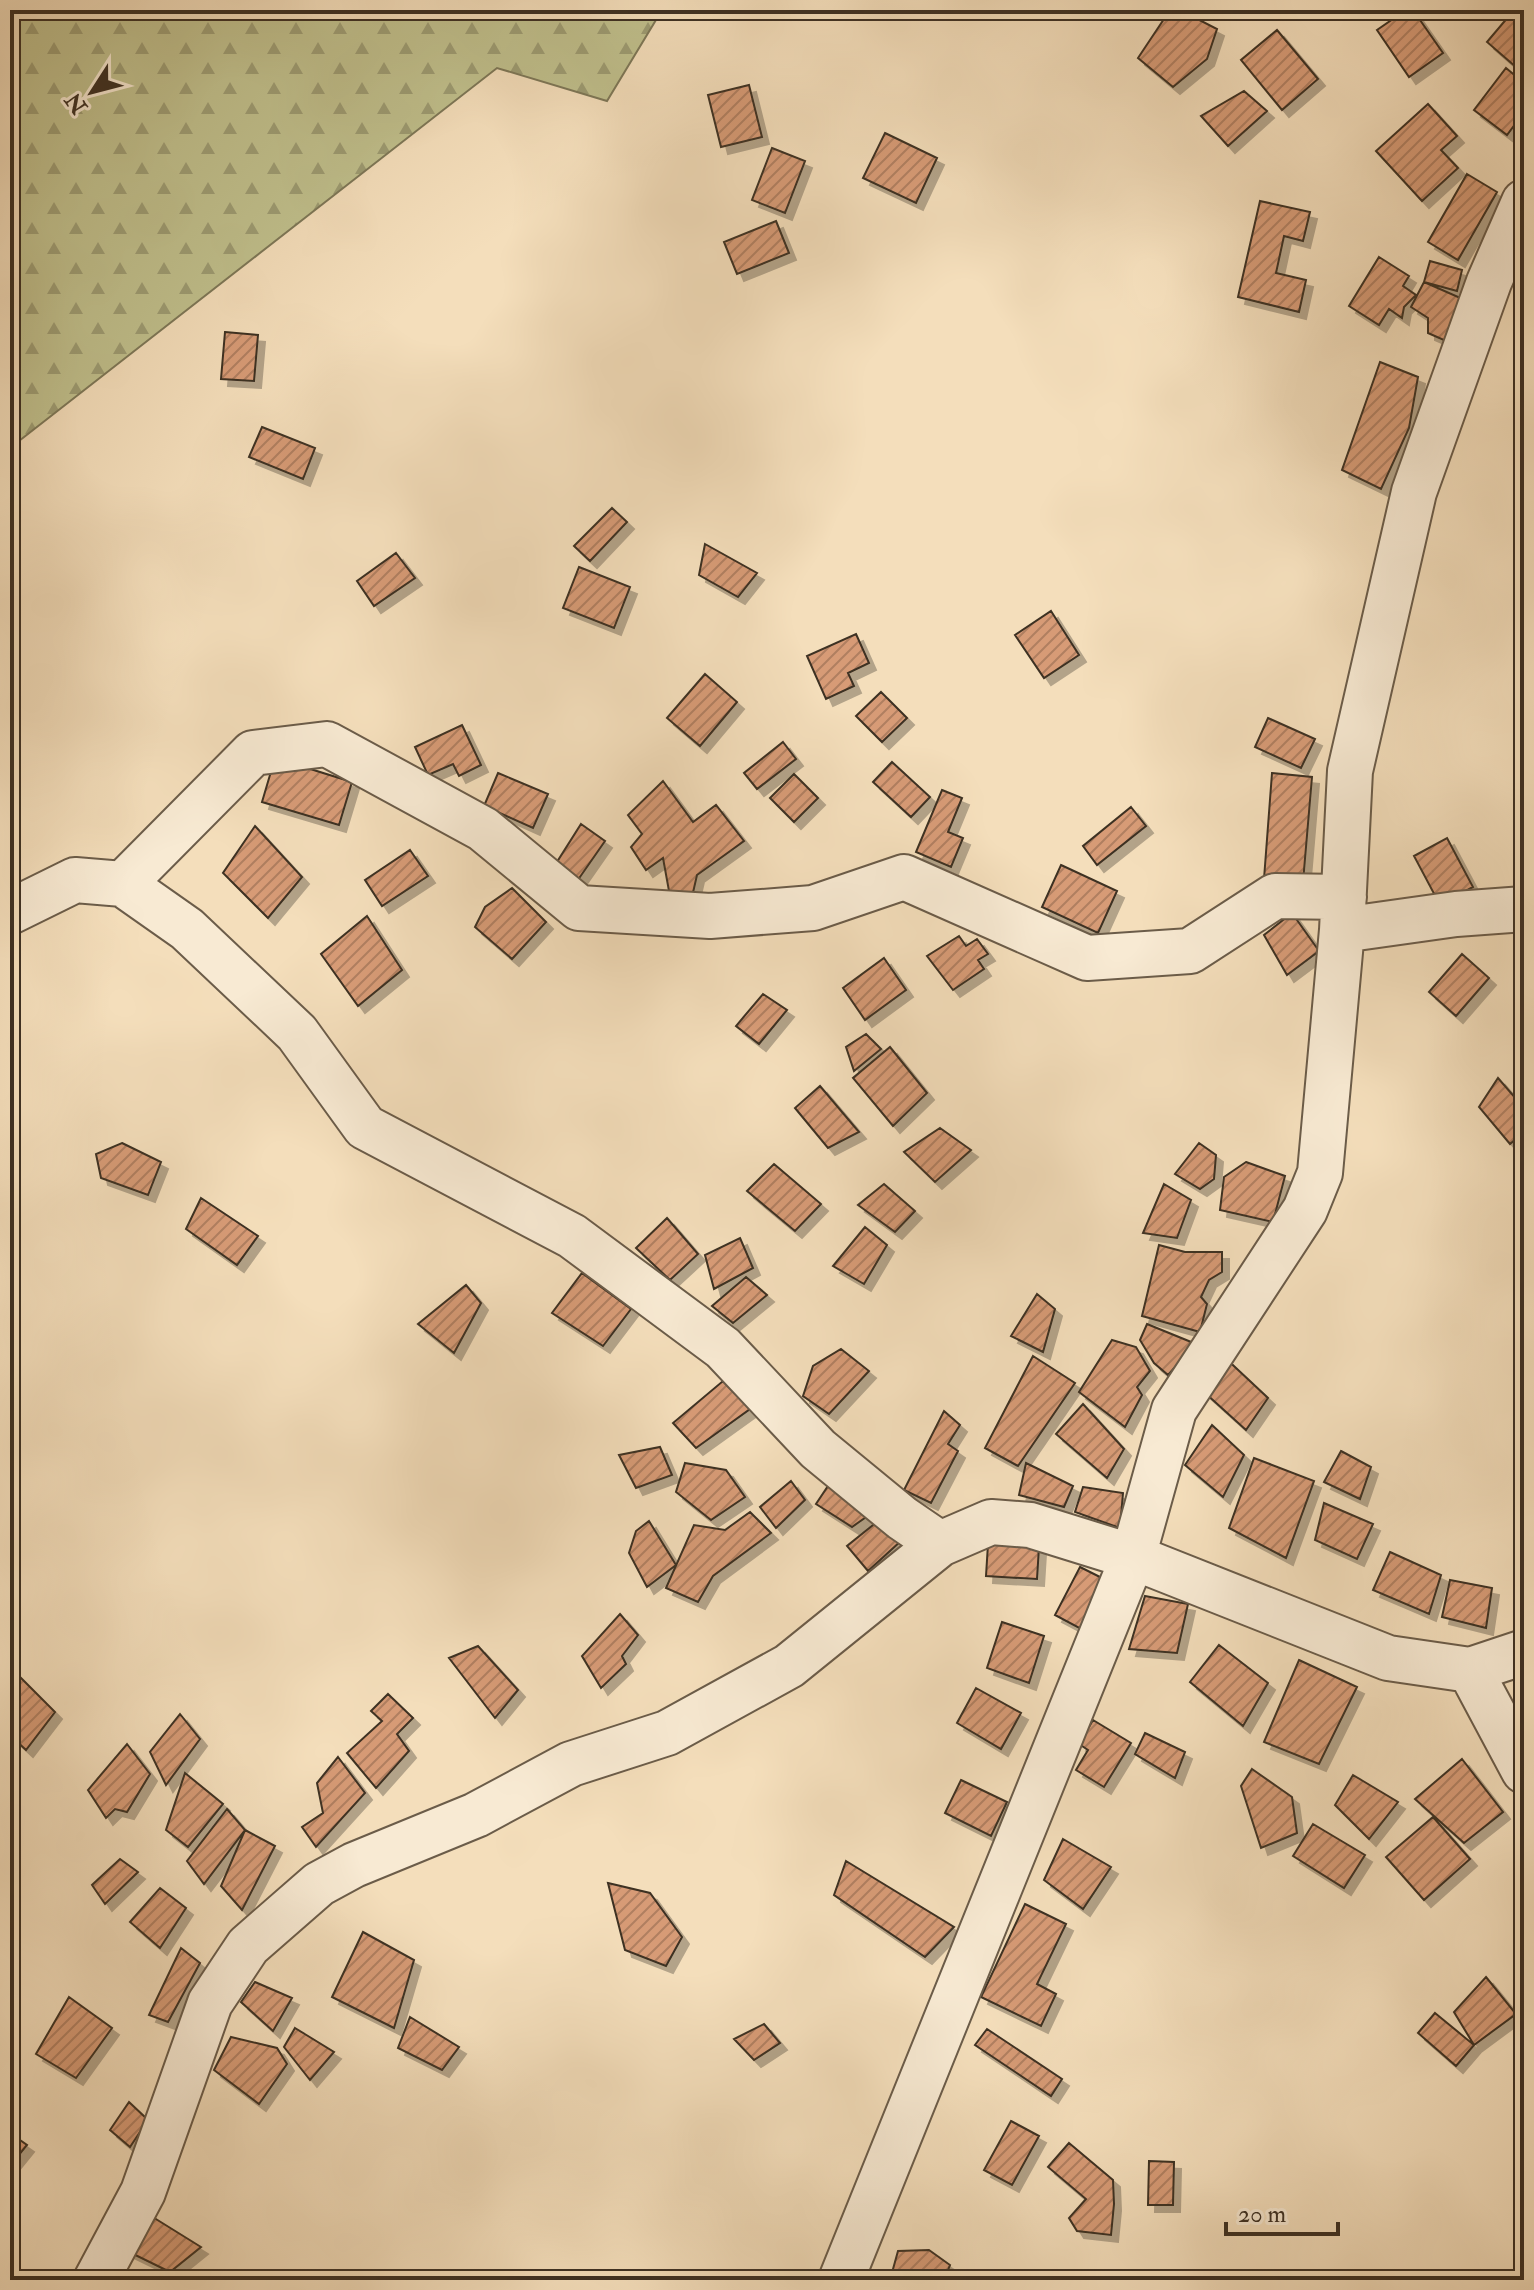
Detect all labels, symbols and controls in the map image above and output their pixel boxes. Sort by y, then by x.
north arrow [52,52,132,132]
text: N [59,87,94,120]
scale bar [1226,2186,1338,2236]
text: 20 m [1238,2199,1287,2230]

